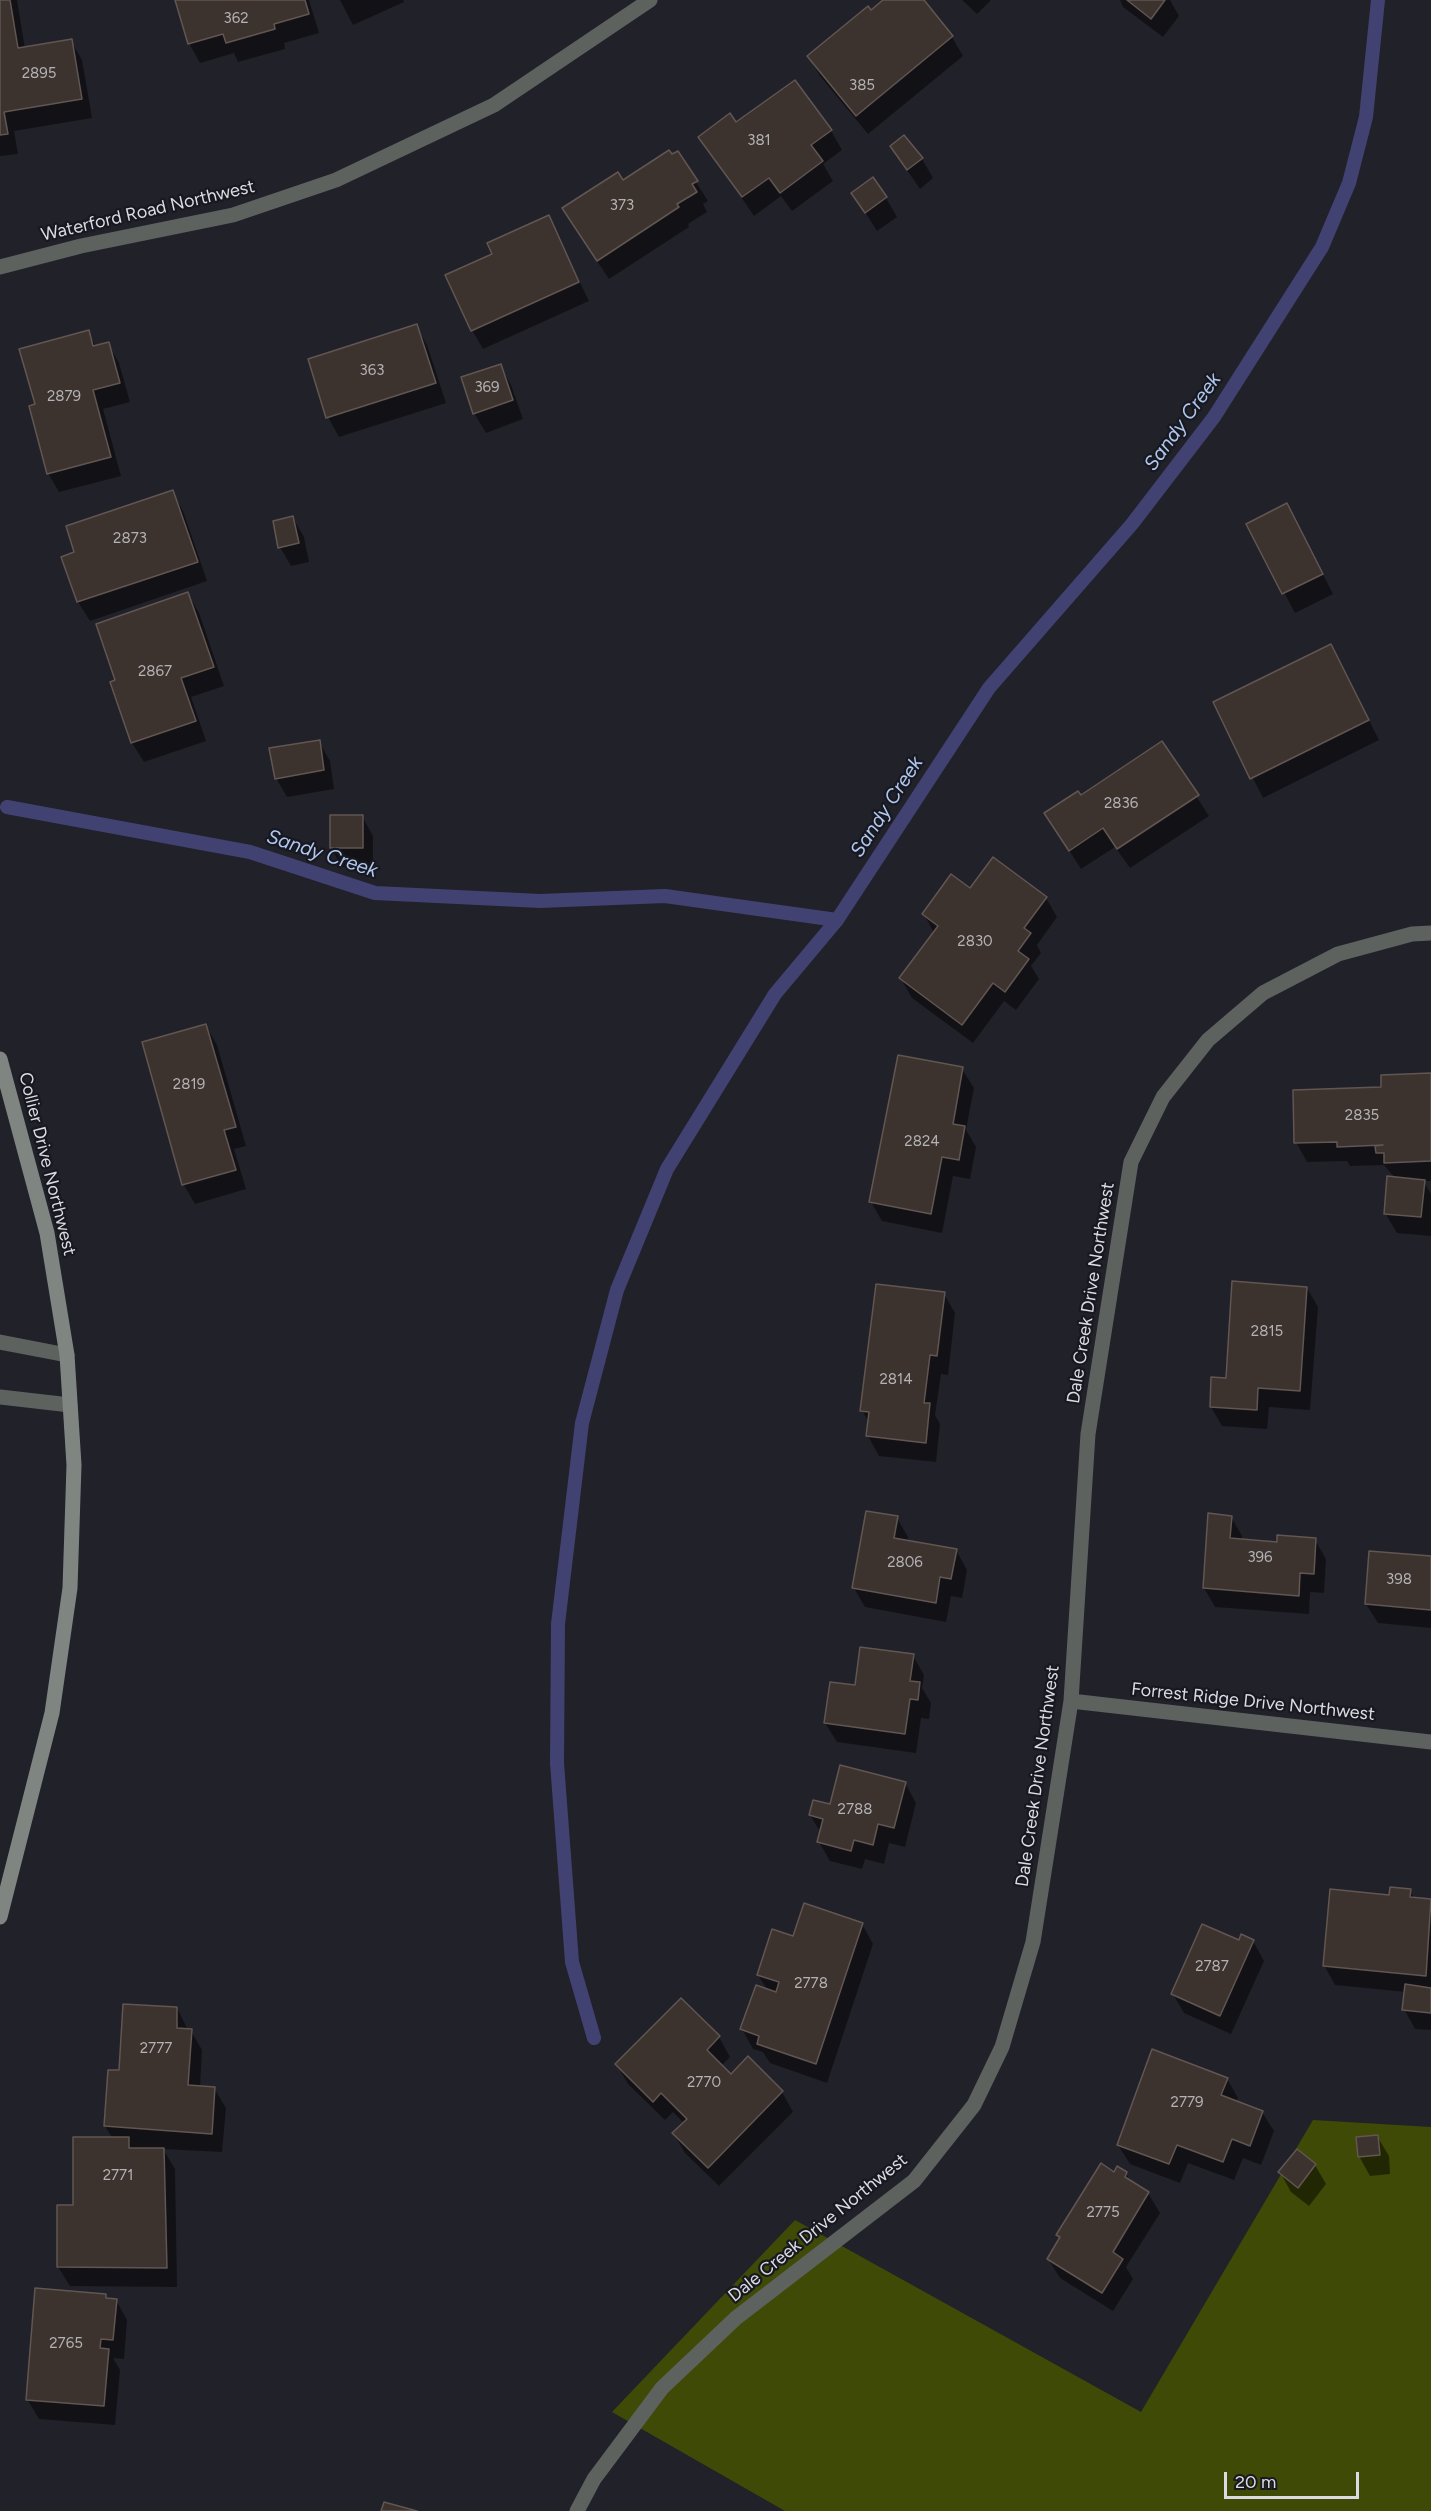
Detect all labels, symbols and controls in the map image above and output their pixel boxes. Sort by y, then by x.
house number: 362 [223,10,249,28]
house number: 2895 [22,65,56,83]
house number: 385 [849,77,875,95]
house number: 381 [747,132,771,150]
street label: Waterford Road Northwest [39,176,257,246]
house number: 373 [610,197,634,215]
house number: 363 [360,362,384,380]
water label: Sandy Creek [1139,368,1227,476]
house number: 369 [474,379,500,397]
house number: 2879 [47,388,81,406]
house number: 2873 [113,530,147,548]
house number: 2867 [138,663,172,681]
water label: Sandy Creek [846,752,928,862]
house number: 2836 [1104,795,1138,813]
water label: Sandy Creek [264,825,380,883]
house number: 2830 [957,933,993,951]
street label: Collier Drive Northwest [14,1070,80,1258]
house number: 2819 [173,1076,205,1094]
house number: 2835 [1345,1107,1379,1125]
house number: 2824 [904,1133,940,1151]
street label: Dale Creek Drive Northwest [1063,1181,1119,1405]
house number: 2815 [1251,1323,1283,1341]
house number: 2814 [879,1371,913,1389]
house number: 396 [1247,1549,1273,1567]
house number: 2806 [887,1554,923,1572]
house number: 398 [1386,1571,1412,1589]
street label: Dale Creek Drive Northwest [1012,1664,1064,1888]
street label: Forrest Ridge Drive Northwest [1130,1678,1376,1726]
house number: 2788 [838,1801,872,1819]
house number: 2787 [1195,1958,1229,1976]
house number: 2778 [794,1975,828,1993]
house number: 2777 [140,2040,172,2058]
house number: 2770 [687,2074,721,2092]
house number: 2779 [1171,2094,1203,2112]
street label: Dale Creek Drive Northwest [724,2149,912,2307]
house number: 2771 [103,2167,133,2185]
house number: 2775 [1086,2204,1120,2222]
house number: 2765 [49,2335,83,2353]
scale bar [1227,2460,1362,2498]
text: 20 m [1235,2471,1276,2493]

